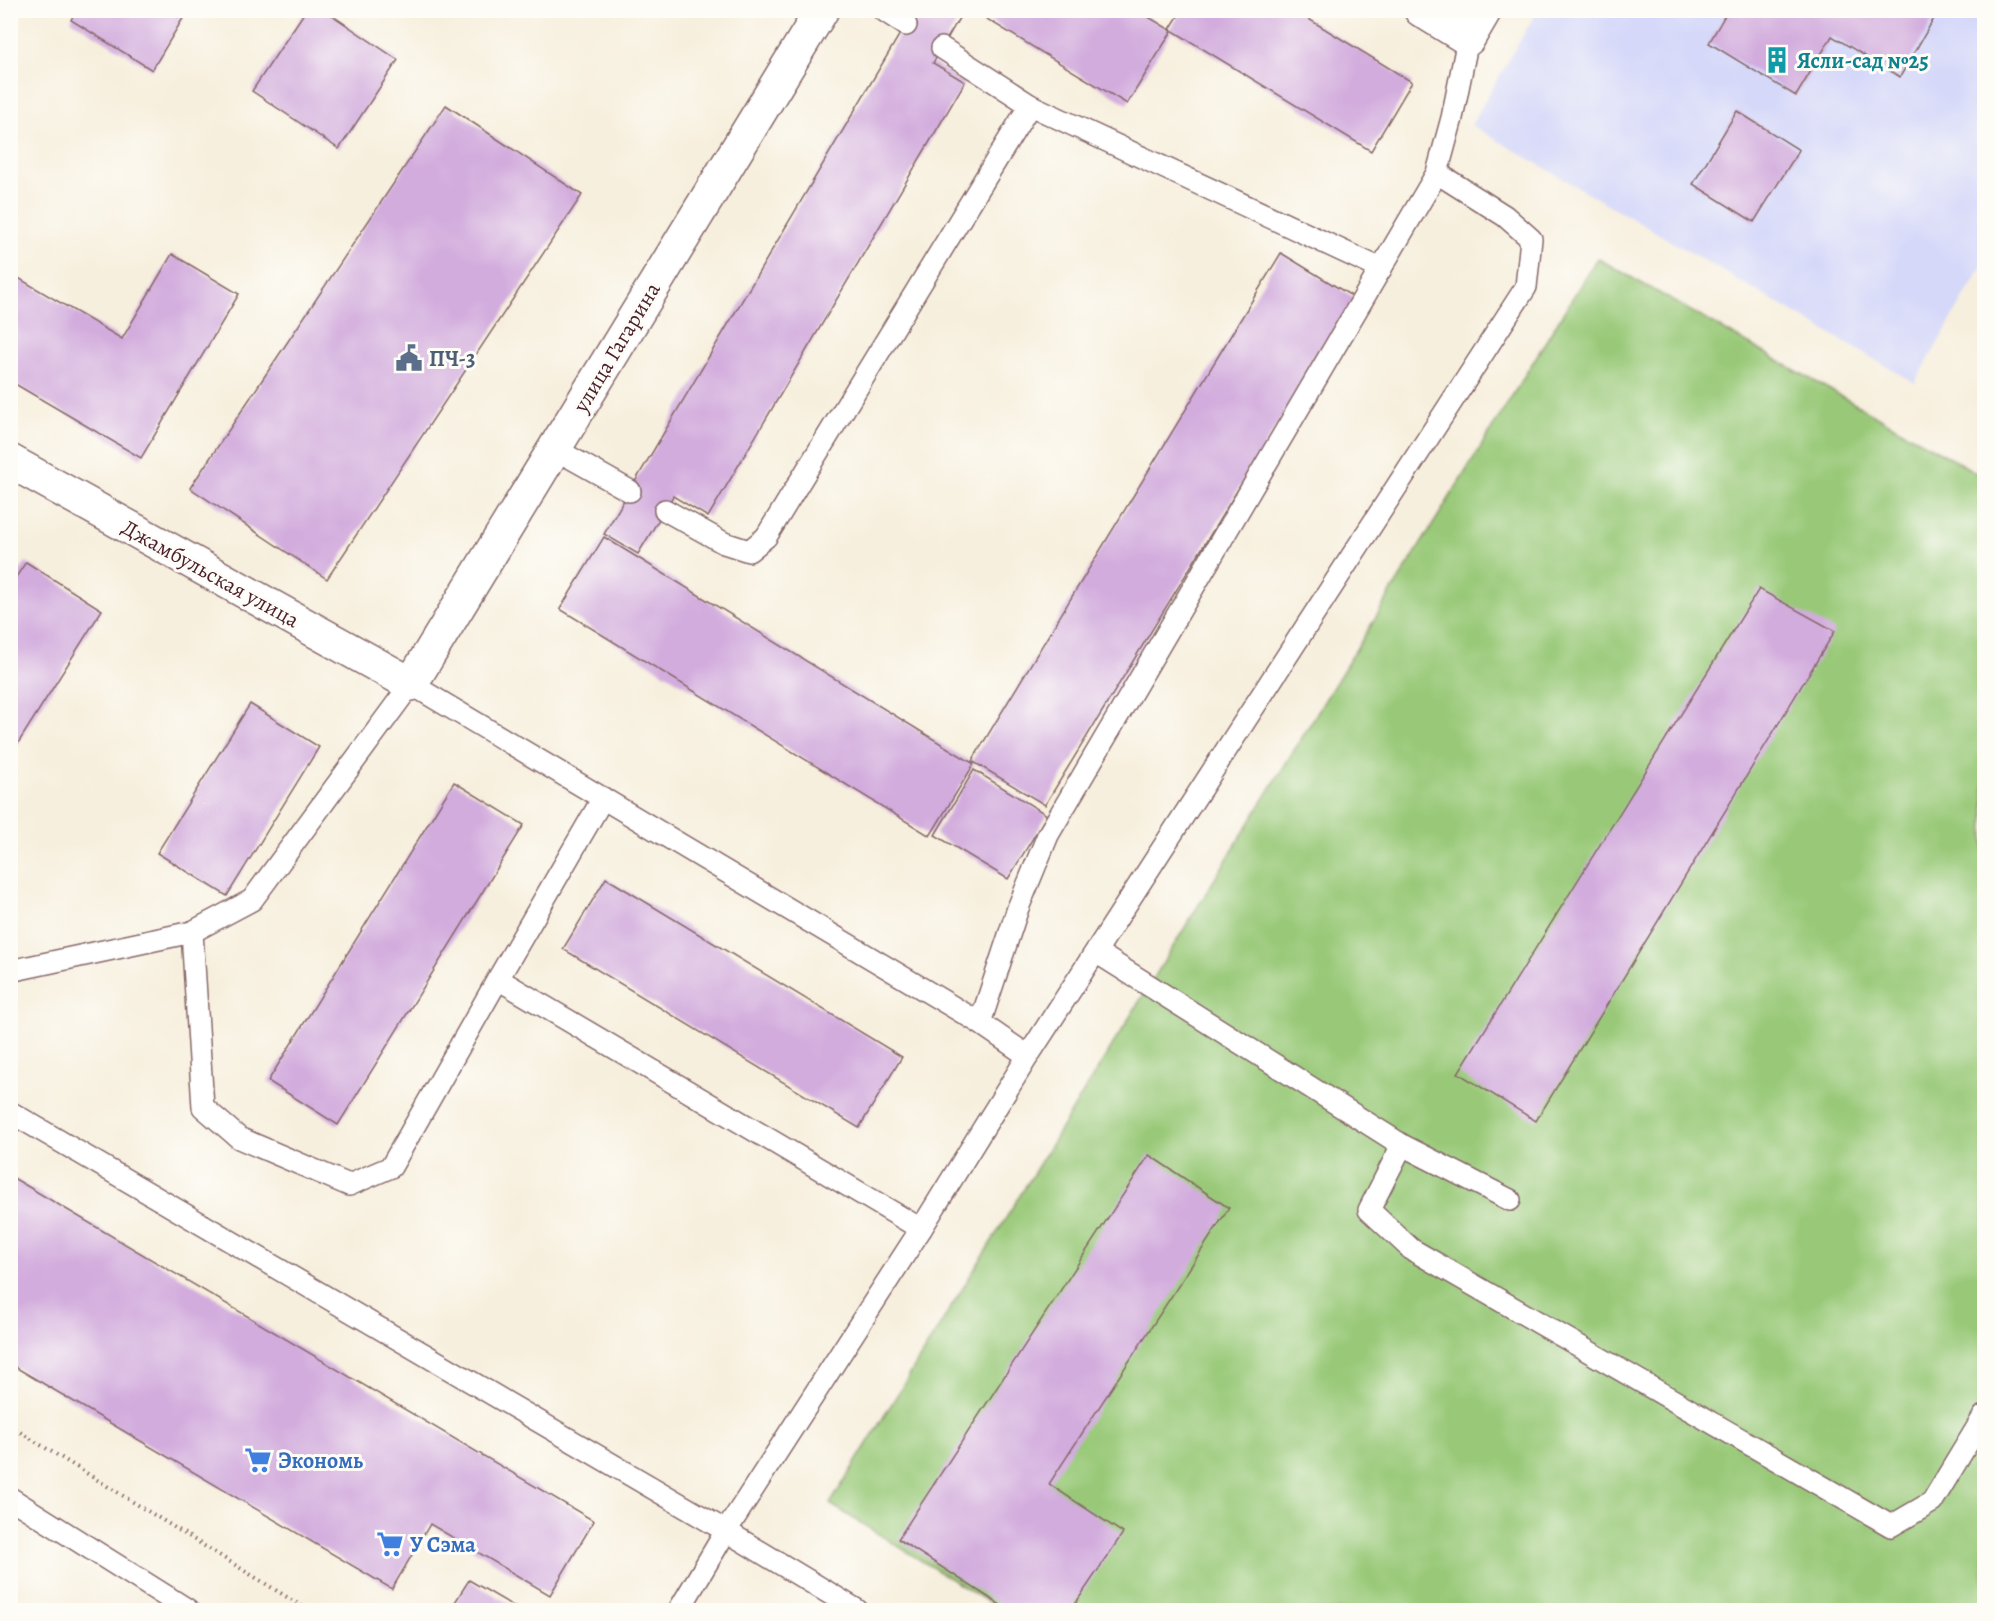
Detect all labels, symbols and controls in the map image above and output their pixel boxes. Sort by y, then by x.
building icon: Ясли-сад №25 [1762,45,1792,75]
place label: Ясли-сад №25 [1797,46,1929,76]
street label: улица Гагарина [566,276,668,419]
public building icon: ПЧ-3 [394,343,424,373]
place label: ПЧ-3 [429,344,476,374]
street label: Джамбульская улица [116,513,305,636]
supermarket icon: Экономь [243,1445,273,1475]
place label: Экономь [278,1446,363,1476]
supermarket icon: У Сэма [375,1529,405,1559]
place label: У Сэма [410,1530,476,1560]

